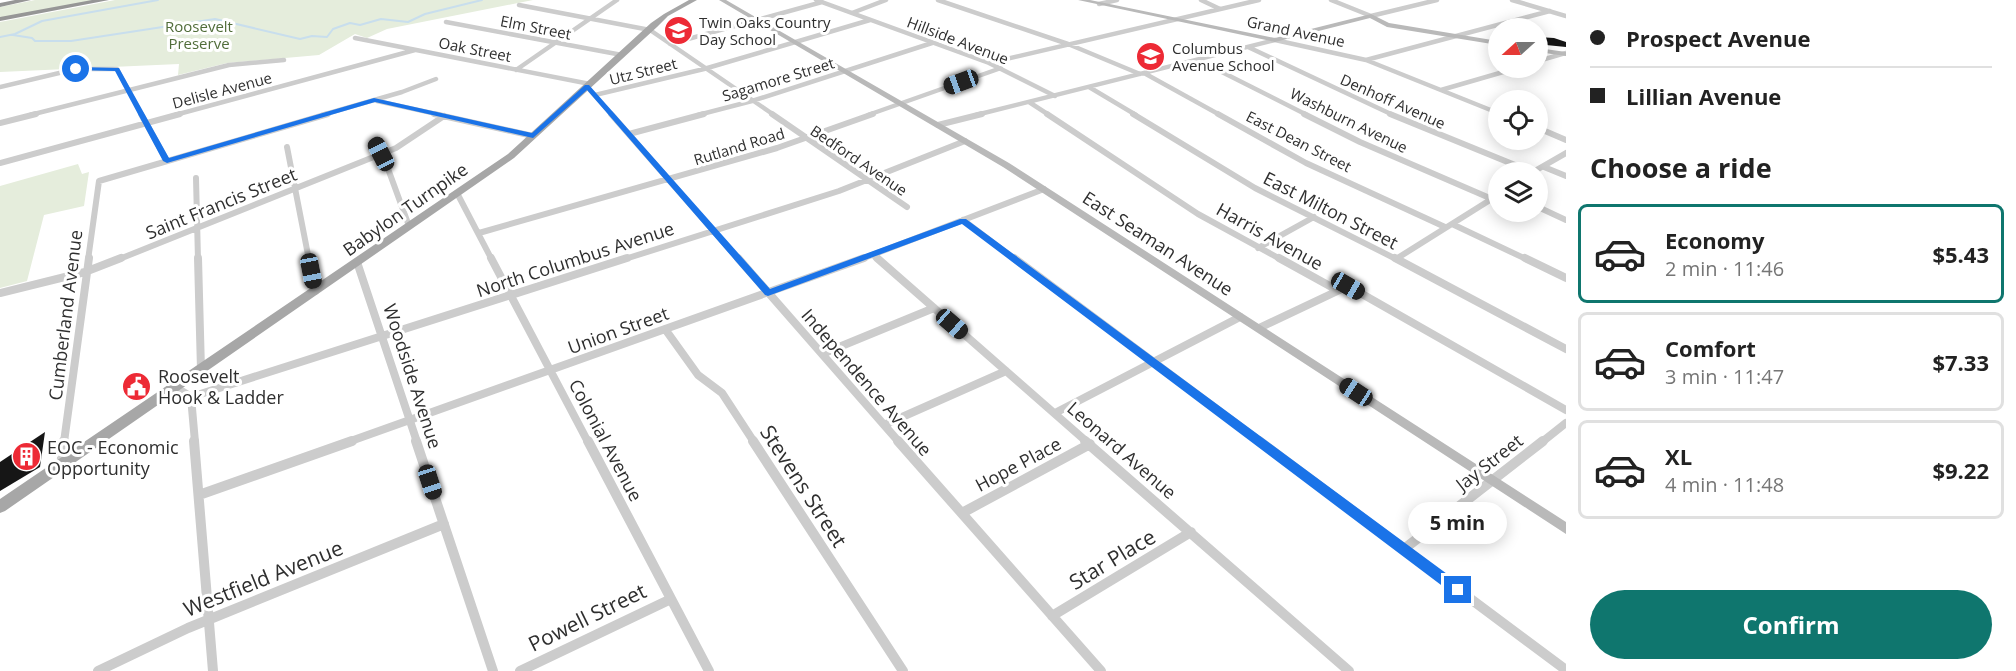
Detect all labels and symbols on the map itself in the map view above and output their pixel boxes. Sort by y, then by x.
street label: Elm Street [499,10,573,44]
street label: Hillside Avenue [904,11,1012,69]
street label: Grand Avenue [1245,11,1347,51]
place label: Twin Oaks Country Day School [699,12,831,49]
school or university icon: Twin Oaks Country Day School [662,15,694,47]
park label: Roosevelt Preserve [165,16,233,53]
north arrow [1488,18,1548,78]
street label: Oak Street [437,32,513,66]
place label: Columbus Avenue School [1172,38,1275,75]
school or university icon: Columbus Avenue School [1135,41,1167,73]
street label: Sagamore Street [719,52,837,106]
street label: Utz Street [607,53,679,89]
route start [62,55,89,82]
street label: Delisle Avenue [170,67,274,113]
car [941,67,981,97]
street label: Denhoff Avenue [1337,69,1449,133]
street label: Washburn Avenue [1287,83,1411,157]
street label: East Dean Street [1243,106,1355,176]
street label: Bedford Avenue [807,120,911,200]
street label: Rutland Road [691,123,787,169]
car [365,134,397,174]
street label: Babylon Turnpike [338,157,472,261]
street label: Saint Francis Street [142,162,300,244]
street label: East Milton Street [1260,166,1402,254]
street label: East Seaman Avenue [1078,185,1238,301]
street label: Harris Avenue [1212,197,1328,275]
street label: North Columbus Avenue [473,216,677,302]
street label: Cumberland Avenue [43,228,87,402]
car [299,252,323,290]
car [1328,269,1368,303]
street label: Woodside Avenue [378,301,448,451]
street label: Union Street [564,301,672,359]
street label: Independence Avenue [796,303,938,461]
car [933,305,971,343]
place label: Roosevelt Hook & Ladder [158,364,284,409]
public building icon: Roosevelt Hook & Ladder [121,370,153,402]
street label: Colonial Avenue [564,375,648,505]
car [1336,375,1376,409]
street label: Leonard Avenue [1062,396,1182,504]
street label: Stevens Street [754,420,854,552]
street label: Jay Street [1449,428,1527,497]
street label: Hope Place [971,431,1065,497]
place label: EOC - Economic Opportunity [47,435,179,480]
building icon: EOC - Economic Opportunity [10,441,42,473]
car [416,462,444,502]
callout: 5 min [1408,503,1508,545]
street label: Star Place [1064,522,1160,596]
street label: Westfield Avenue [179,533,347,623]
street label: Powell Street [523,576,651,658]
route end [1444,576,1471,603]

